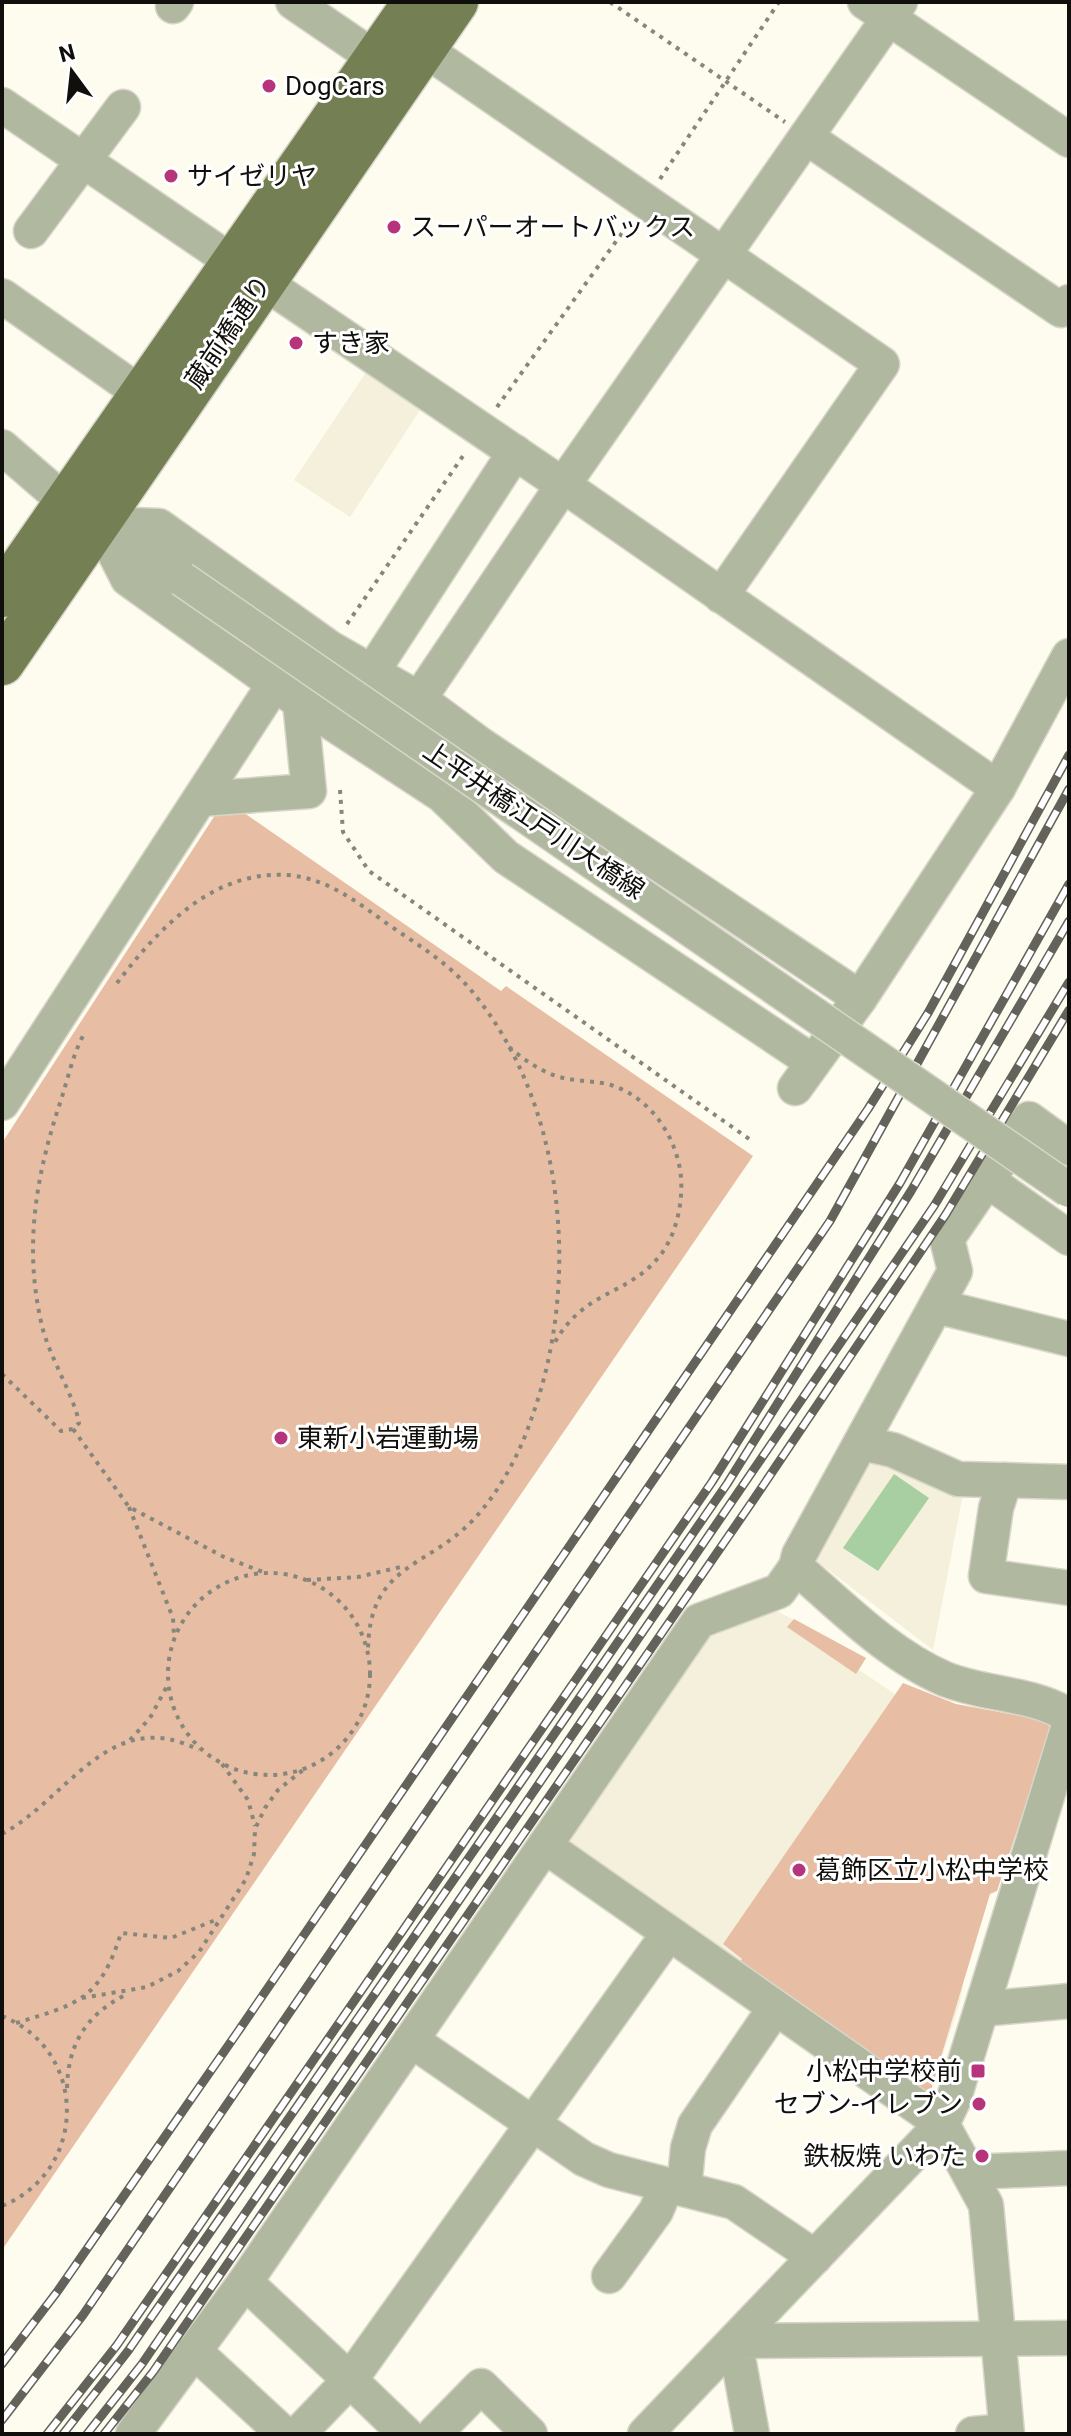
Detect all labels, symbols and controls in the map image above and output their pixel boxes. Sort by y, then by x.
north arrow [32,32,112,112]
text: N [56,39,78,67]
place label: DogCars [285,71,385,101]
marker: DogCars [260,77,278,95]
place label: サイゼリヤ [187,161,317,191]
marker: サイゼリヤ [162,167,180,185]
place label: スーパーオートバックス [410,212,695,242]
marker: スーパーオートバックス [385,218,403,236]
street label: 蔵前橋通り [179,270,277,394]
place label: すき家 [312,328,390,358]
marker: すき家 [287,334,305,352]
street label: 上平井橋江戸川大橋線 [418,735,650,905]
place label: 東新小岩運動場 [297,1423,479,1453]
marker: 東新小岩運動場 [272,1429,290,1447]
place label: 葛飾区立小松中学校 [815,1855,1049,1885]
marker: 葛飾区立小松中学校 [790,1861,808,1879]
place label: 小松中学校前 [806,2056,962,2086]
marker: 小松中学校前 [969,2062,987,2080]
place label: セブン-イレブン [774,2089,963,2119]
marker: セブン-イレブン [970,2095,988,2113]
place label: 鉄板焼 いわた [804,2141,966,2171]
marker: 鉄板焼 いわた [973,2147,991,2165]

